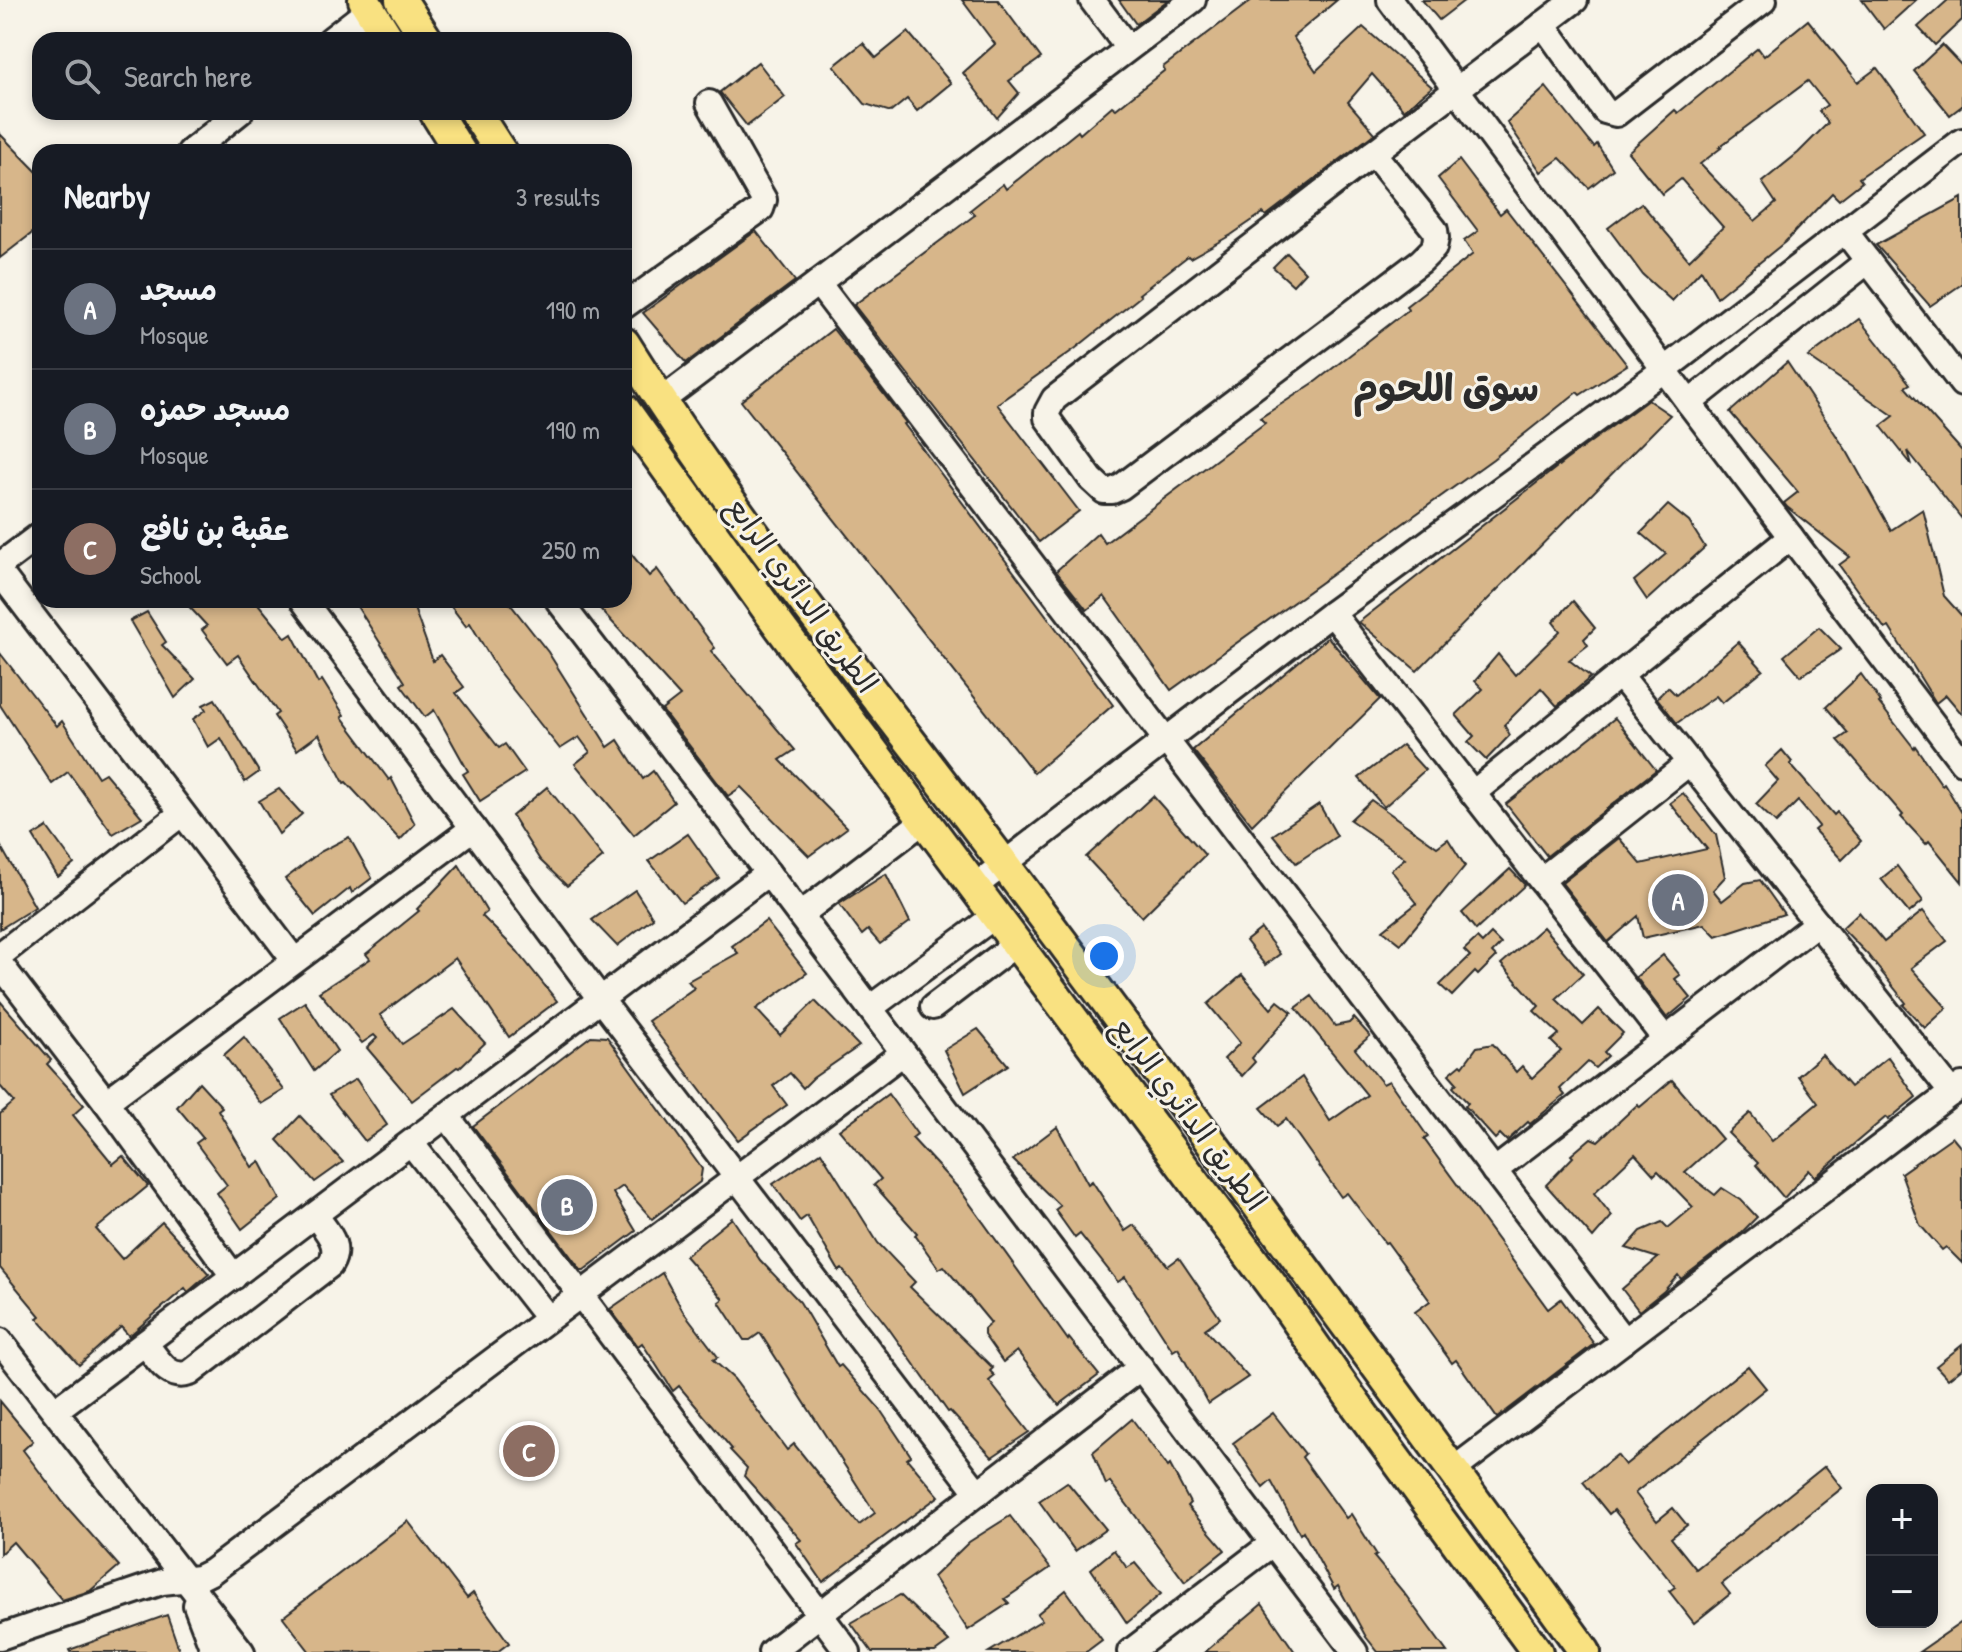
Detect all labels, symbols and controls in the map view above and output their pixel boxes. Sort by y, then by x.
search box [32,32,632,120]
icon: search [60,54,104,98]
text: Search here [124,56,252,96]
text: Nearby [64,173,150,219]
text: 3 results [516,179,600,214]
text: مسجد [140,269,217,309]
text: A [84,292,96,327]
text: 190 m [546,292,600,327]
text: Mosque [140,317,209,352]
district label: سوق اللحوم [1353,361,1539,417]
text: مسجد حمزه [140,389,290,429]
text: B [83,412,97,447]
text: 190 m [546,412,600,447]
text: Mosque [140,437,209,472]
street label: الطريق الدائري الرابع [716,488,888,702]
text: عقبة بن نافع [140,509,289,549]
text: C [83,532,97,567]
text: 250 m [542,532,600,567]
text: School [140,557,201,592]
pin: A [1652,870,1704,930]
your location [1084,936,1124,976]
street label: الطريق الدائري الرابع [1102,1008,1276,1220]
pin: B [541,1175,593,1235]
pin: C [503,1421,555,1481]
map controls [1866,1484,1938,1628]
button: + [1866,1484,1938,1556]
button: − [1866,1556,1938,1628]

